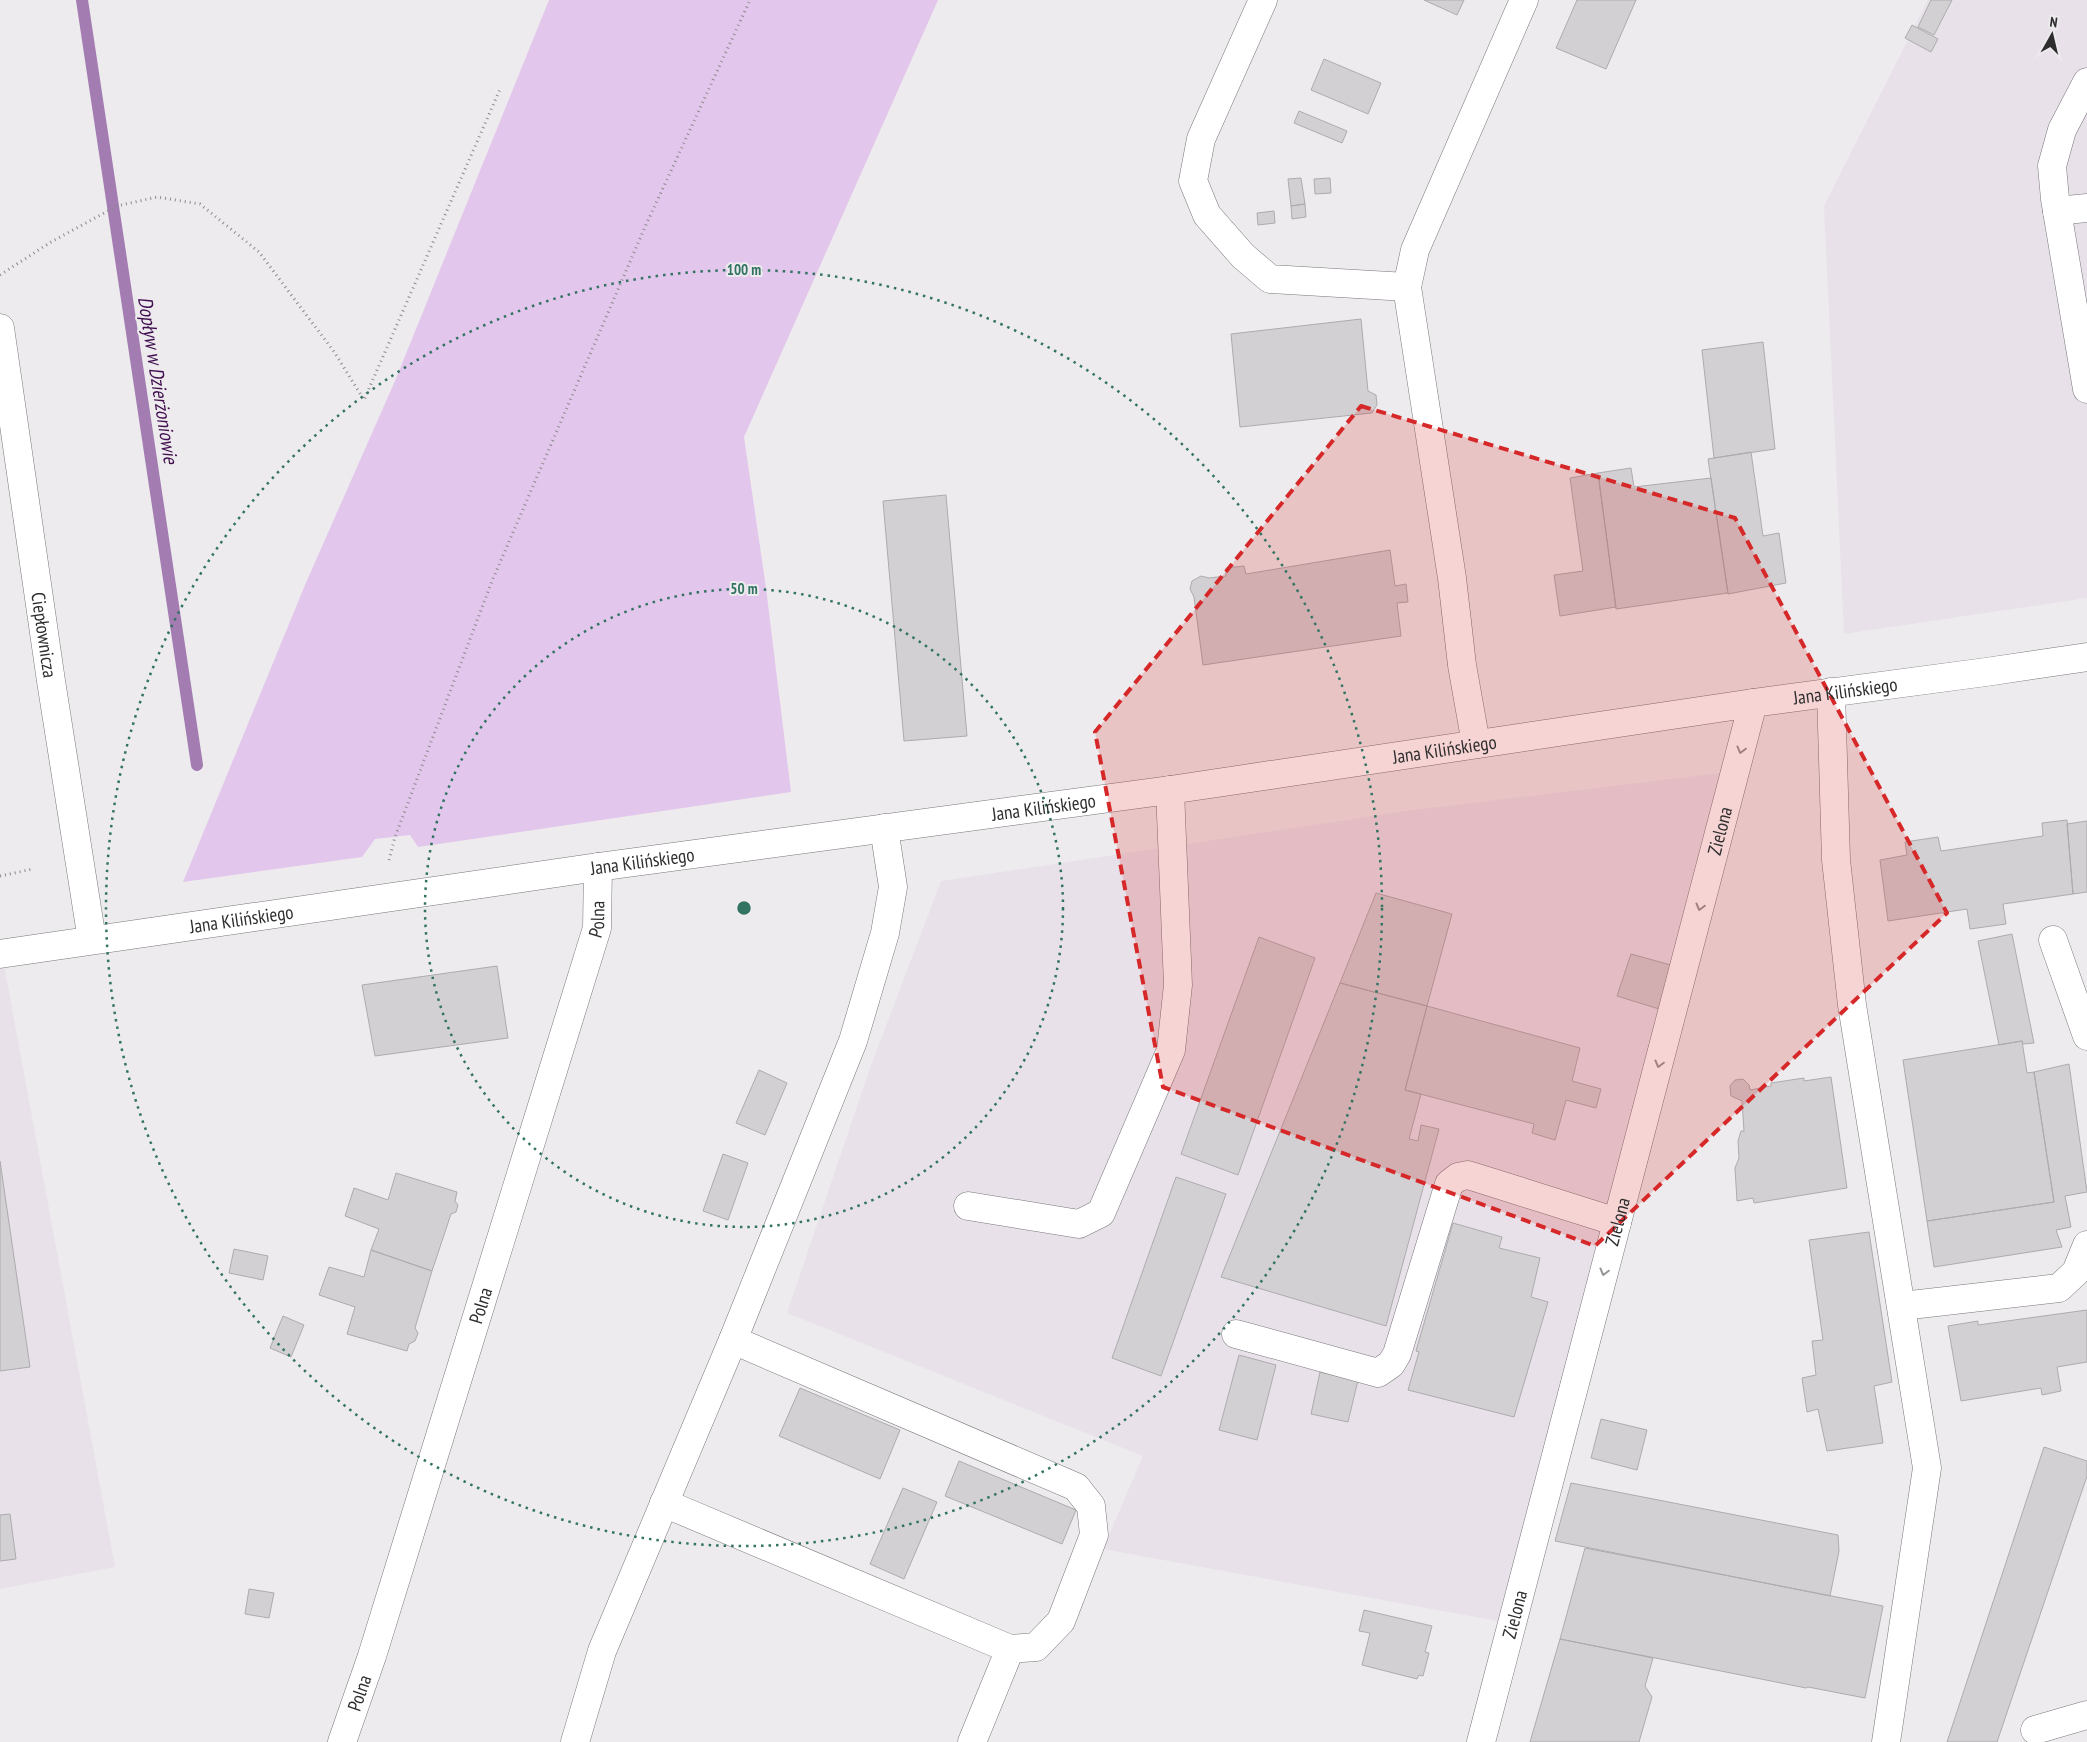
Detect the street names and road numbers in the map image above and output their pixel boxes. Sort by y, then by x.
street label: Ciepłownicza [26,590,62,679]
street label: Jana Kilińskiego [1791,672,1899,710]
street label: Jana Kilińskiego [1390,729,1498,769]
street label: Jana Kilińskiego [989,788,1097,826]
street label: Zielona [1702,804,1737,857]
street label: Jana Kilińskiego [588,842,696,880]
street label: Jana Kilińskiego [187,899,295,938]
street label: Polna [583,901,609,941]
street label: Zielona [1599,1195,1635,1248]
street label: Polna [463,1284,497,1326]
street label: Zielona [1497,1588,1532,1641]
street label: Polna [342,1672,376,1714]

